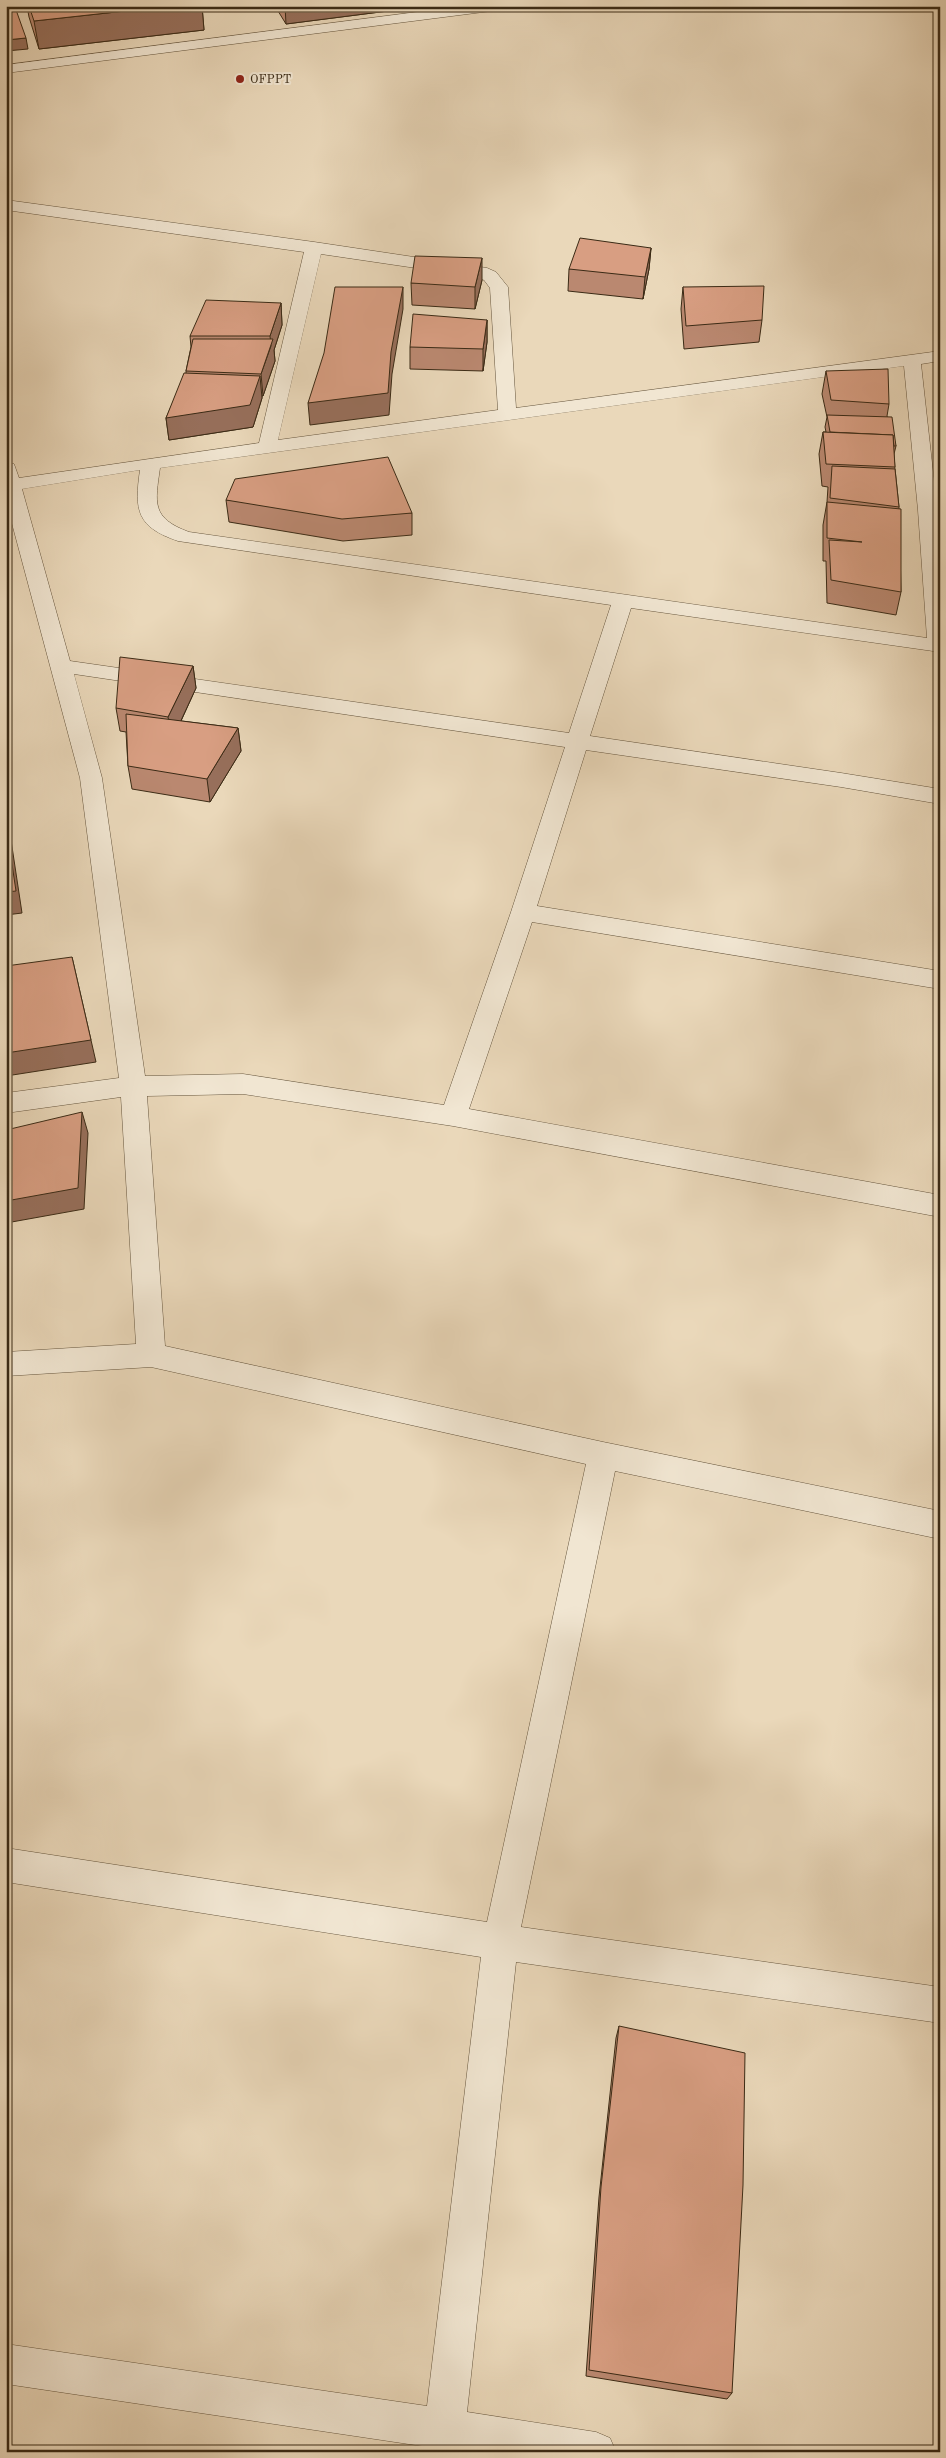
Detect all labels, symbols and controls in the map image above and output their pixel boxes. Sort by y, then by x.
marker: OFPPT [234,73,246,85]
place label: OFPPT [250,74,291,86]

